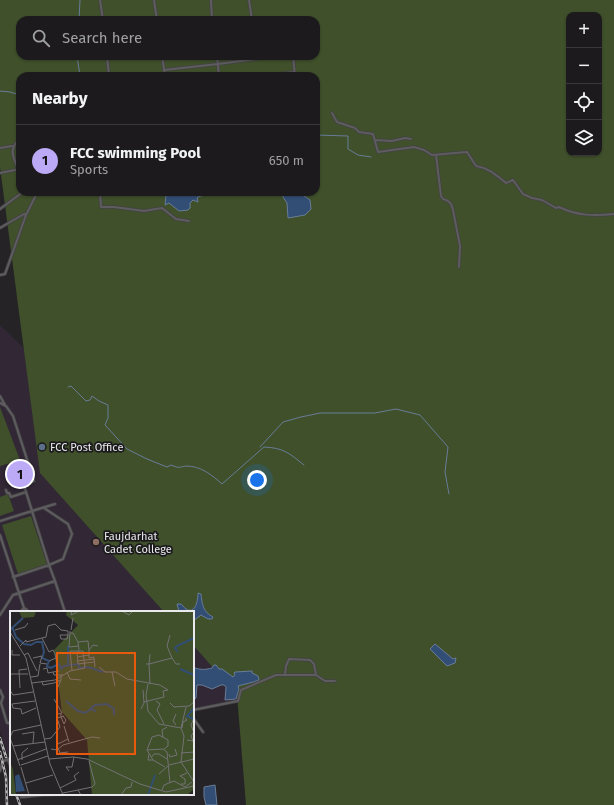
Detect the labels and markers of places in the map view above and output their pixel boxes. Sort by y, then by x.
place label: FCC Post Office [50,441,123,454]
marker: FCC Post Office [37,442,47,452]
pin: 1 [7,459,33,489]
place label: Faujdarhat Cadet College [104,530,172,556]
marker: Faujdarhat Cadet College [91,537,101,547]

